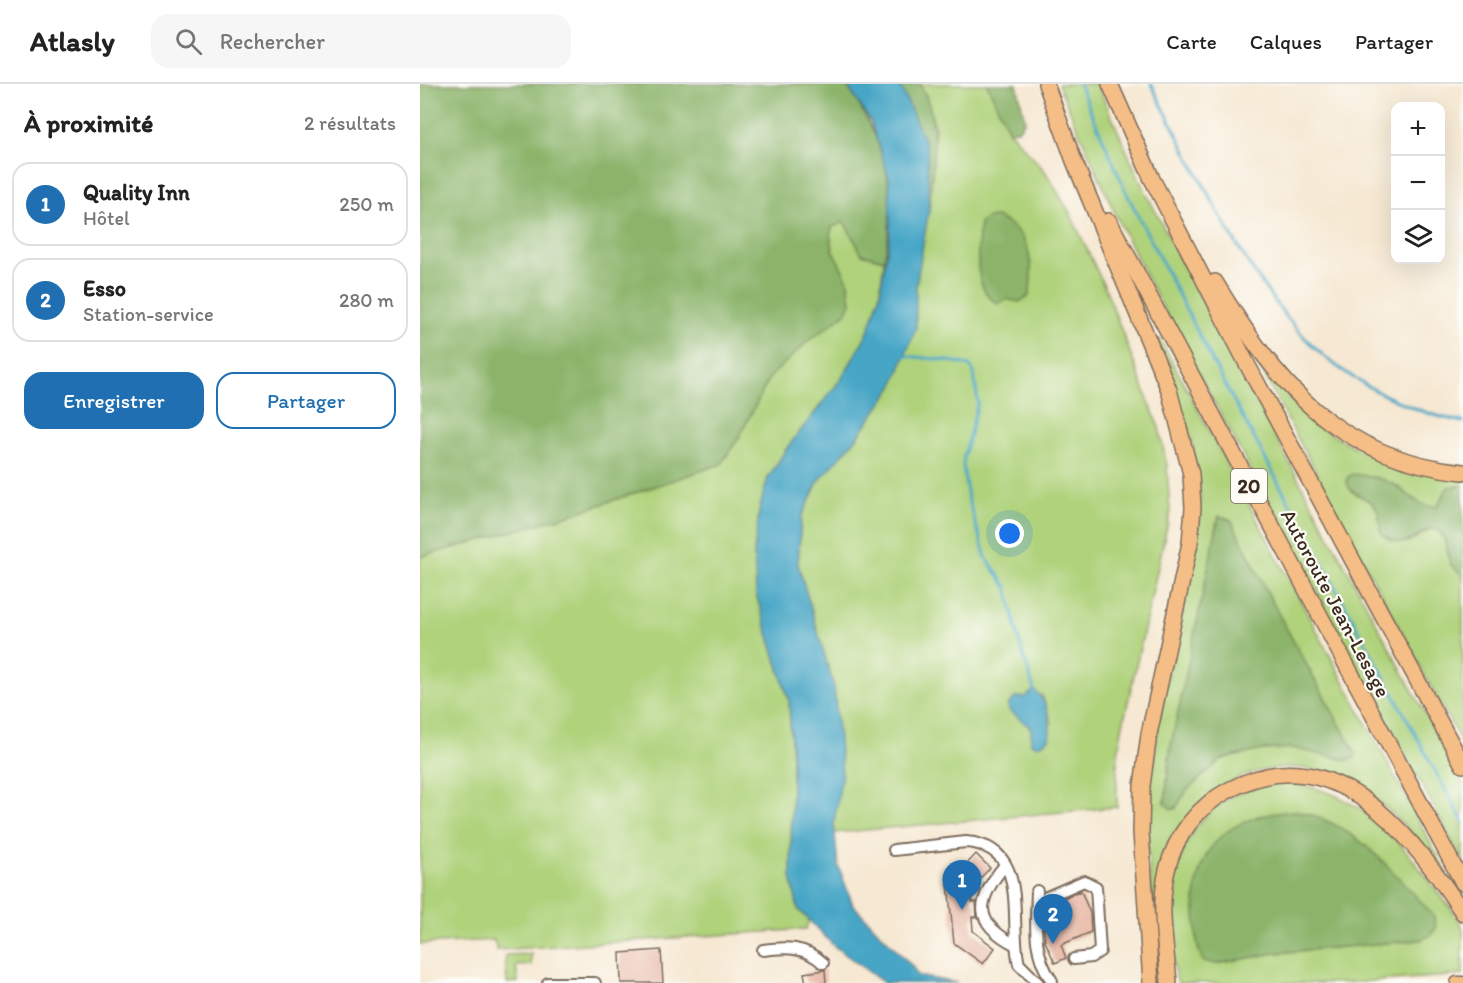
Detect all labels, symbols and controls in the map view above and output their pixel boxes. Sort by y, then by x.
search box [151,14,571,68]
text: Atlasly [30,24,115,58]
icon: search [172,25,205,58]
text: Rechercher [220,28,325,55]
text: Carte [1166,29,1217,54]
text: Calques [1250,29,1322,54]
text: Partager [1355,29,1433,54]
map controls [1391,102,1445,264]
button: + [1391,102,1445,156]
text: À proximité [24,107,153,139]
text: 2 résultats [304,111,396,135]
button: − [1391,156,1445,210]
text: Quality Inn [83,179,190,206]
text: 1 [41,192,50,216]
text: 250 m [339,192,394,216]
text: Hôtel [83,206,130,230]
button: layers [1391,210,1445,264]
text: Esso [83,275,126,302]
text: 2 [40,288,51,312]
text: 280 m [339,288,394,312]
text: Station-service [83,302,214,326]
button: Enregistrer [24,372,204,429]
button: Partager [216,372,396,429]
road number: 20 [1231,469,1267,503]
street label: Autoroute Jean-Lesage [1276,505,1396,701]
your location [995,519,1024,548]
pin: 1 [942,860,982,910]
pin: 2 [1034,894,1072,944]

